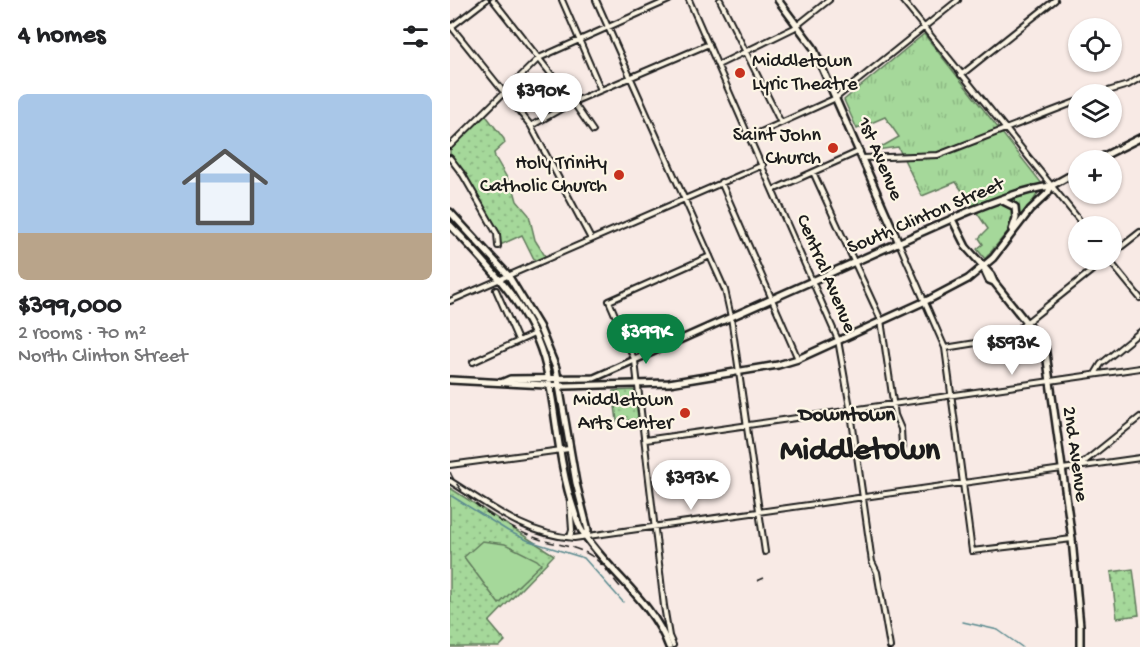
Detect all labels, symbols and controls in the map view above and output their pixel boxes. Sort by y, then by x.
map controls [1068,18,1122,270]
button: locate [1068,18,1122,72]
icon: filters [399,20,432,53]
text: 4 homes [18,21,105,52]
place label: Middletown Lyric Theatre [752,51,858,97]
marker: Middletown Lyric Theatre [733,66,747,80]
pin: $390K [500,73,584,124]
text: $390K [516,81,568,104]
button: layers [1068,84,1122,138]
street label: 1st Avenue [851,113,907,205]
place label: Saint John Church [733,125,821,171]
icon: home [171,133,279,241]
marker: Saint John Church [826,141,840,155]
button: + [1068,150,1122,204]
place label: Holy Trinity Catholic Church [480,153,607,199]
marker: Holy Trinity Catholic Church [612,168,626,182]
street label: South Clinton Street [844,173,1009,260]
street label: Central Avenue [790,211,861,337]
button: − [1068,216,1122,270]
text: $399,000 [18,292,122,323]
pin: $399K [604,314,688,365]
text: $399K [621,322,671,345]
text: 2 rooms · 70 m² [18,323,146,346]
pin: $593K [970,325,1054,376]
text: $593K [987,333,1037,356]
text: North Clinton Street [18,346,187,369]
place label: Middletown Arts Center [573,390,675,436]
district label: Downtown [797,404,896,429]
street label: 2nd Avenue [1056,405,1092,504]
marker: Middletown Arts Center [678,406,692,420]
district label: Middletown [780,433,941,471]
pin: $393K [649,460,733,511]
text: $393K [666,468,716,491]

